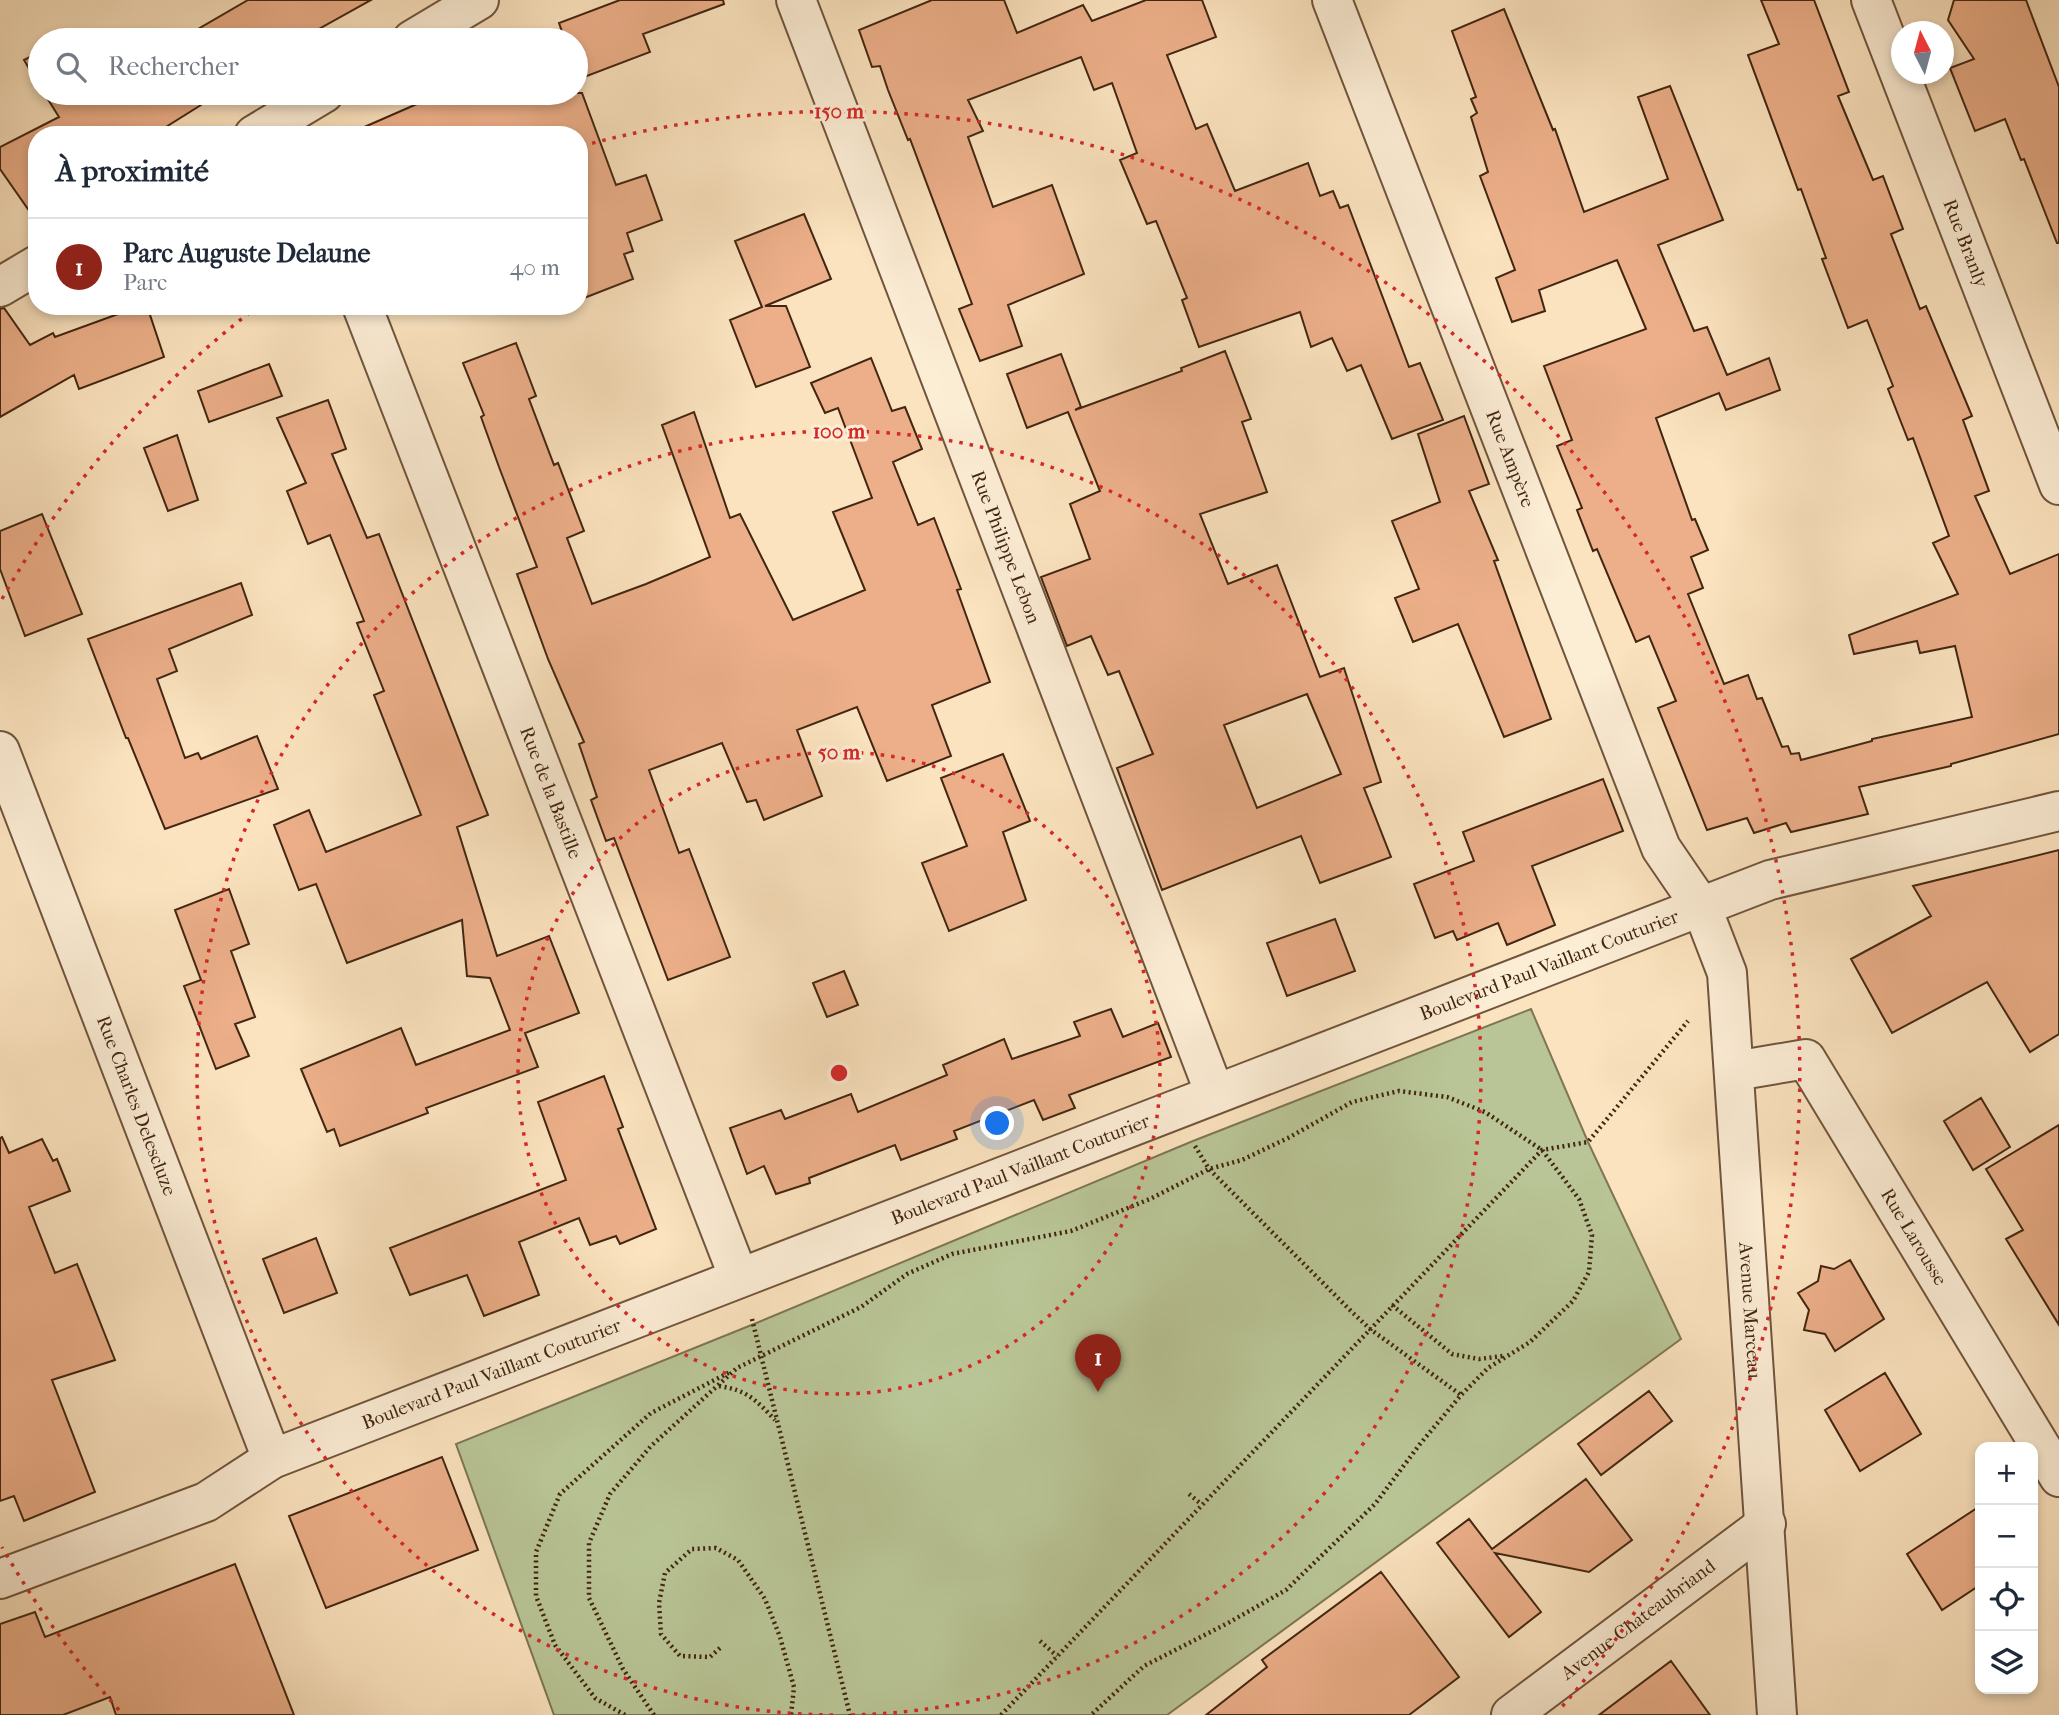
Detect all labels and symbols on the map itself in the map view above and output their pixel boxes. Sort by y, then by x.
north arrow [1891,21,1954,84]
text: 150 m [814,99,865,123]
street label: Rue Branly [1938,196,1993,291]
street label: Rue Ampère [1481,407,1539,511]
text: 100 m [813,419,866,443]
street label: Rue Philippe Lebon [966,468,1045,627]
street label: Rue de la Bastille [515,723,586,862]
text: 50 m [818,740,861,764]
street label: Boulevard Paul Vaillant Couturier [1417,905,1683,1025]
street label: Rue Charles Delescluze [92,1013,181,1199]
centre of rings [827,1061,851,1085]
your location [980,1106,1014,1140]
street label: Boulevard Paul Vaillant Couturier [888,1109,1154,1230]
street label: Rue Larousse [1876,1184,1951,1290]
street label: Avenue Marceau [1734,1240,1765,1380]
street label: Boulevard Paul Vaillant Couturier [359,1314,625,1434]
pin: 1 [1075,1334,1121,1392]
street label: Avenue Chateaubriand [1556,1554,1720,1685]

